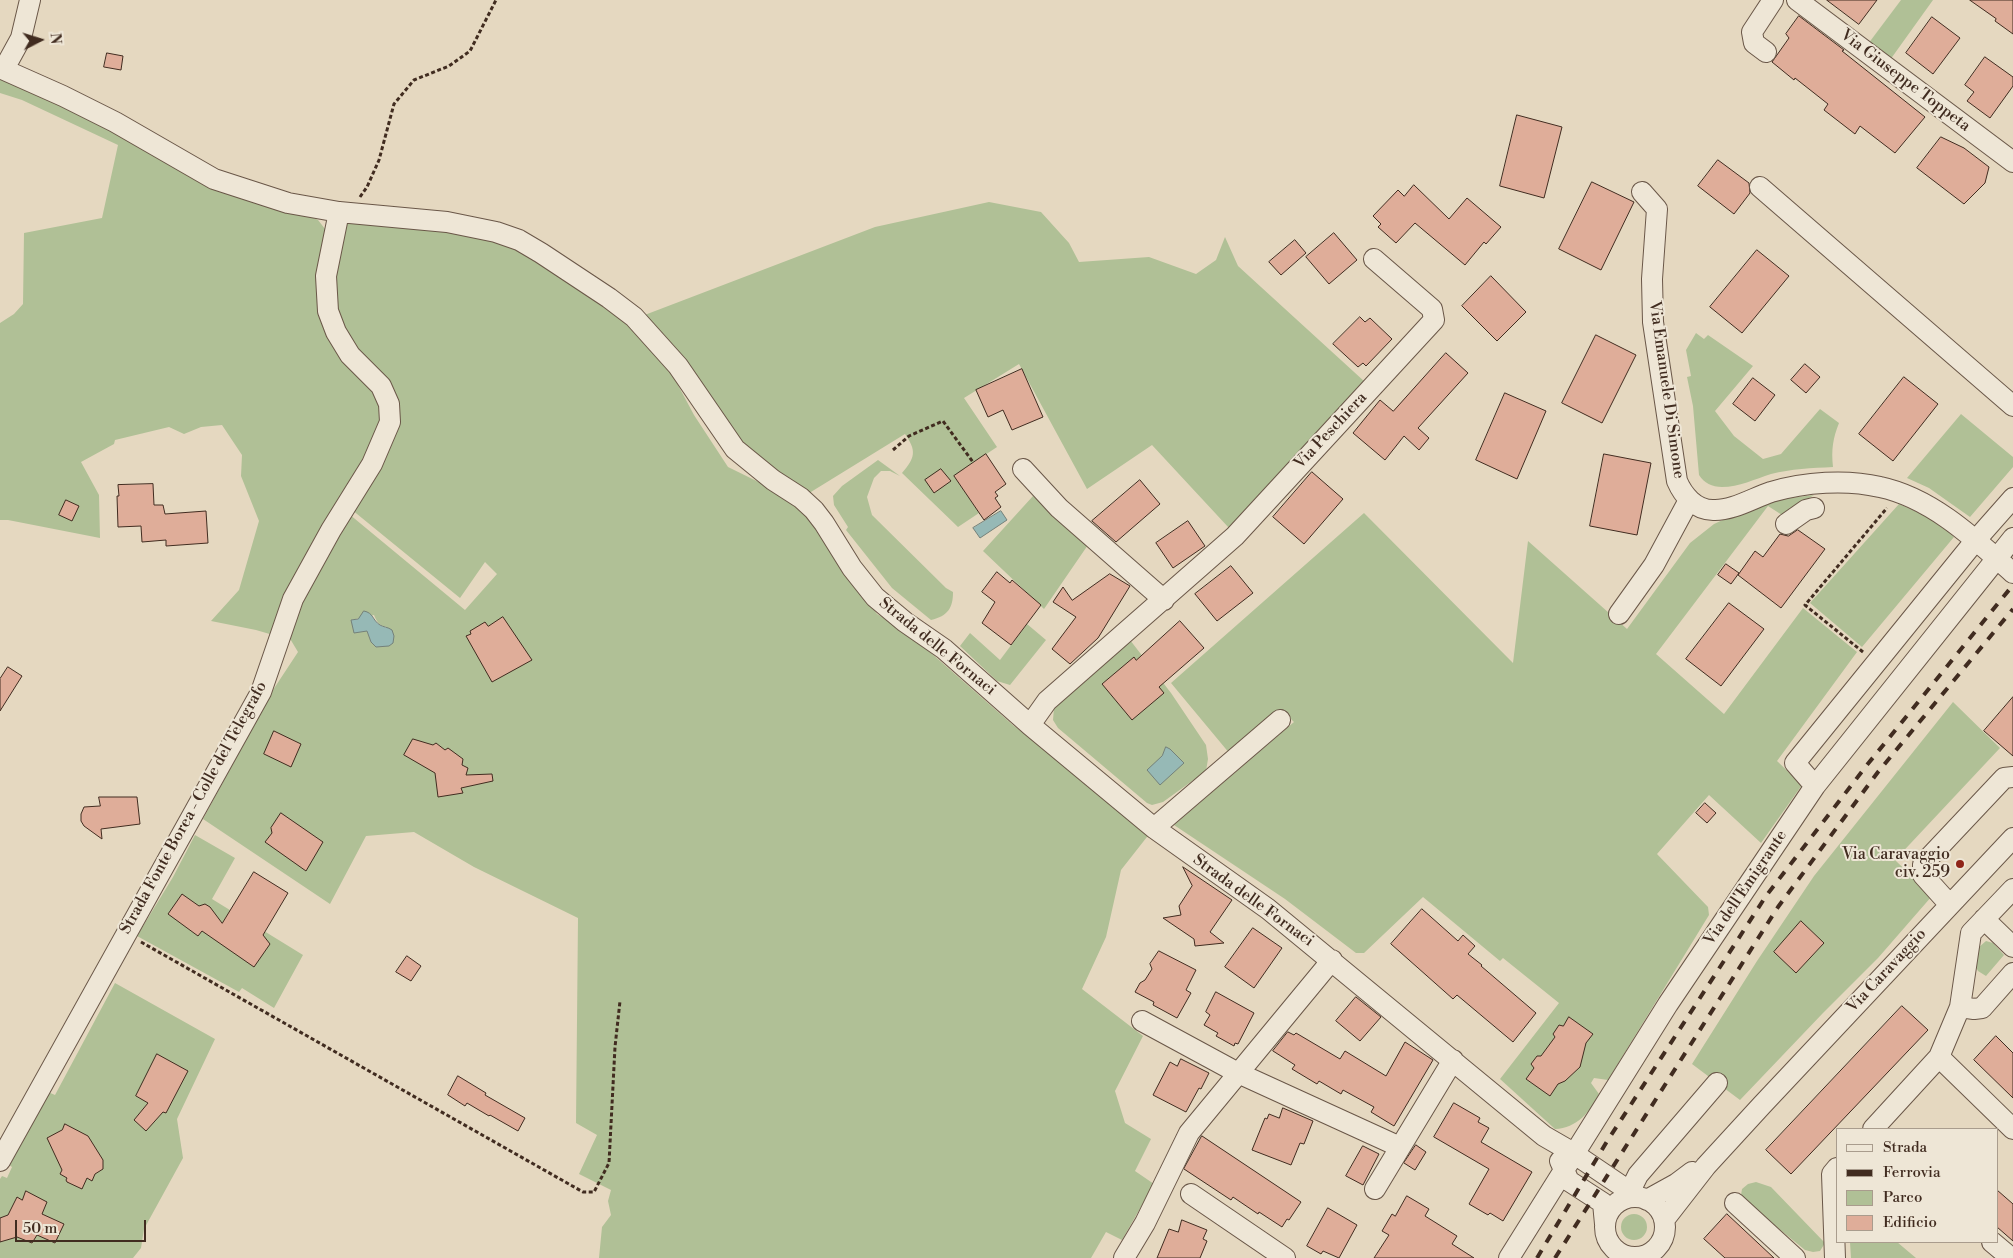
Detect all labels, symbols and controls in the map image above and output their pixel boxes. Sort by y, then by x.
north arrow [15,15,65,65]
street label: Via Giuseppe Toppeta [1836,26,1974,136]
text: N [45,32,64,45]
street label: Via Emanuele Di Simone [1644,300,1688,480]
street label: Via Peschiera [1291,389,1371,473]
street label: Strada delle Fornaci [875,594,999,700]
street label: Strada Fonte Borea - Colle del Telegrafo [116,678,272,938]
street label: Via dell'Emigrante [1700,827,1792,949]
place label: Via Caravaggio civ. 259 [1842,845,1950,883]
street label: Strada delle Fornaci [1189,851,1317,951]
marker: Via Caravaggio civ. 259 [1954,858,1966,870]
street label: Via Caravaggio [1843,925,1931,1017]
legend [1836,1128,1998,1243]
text: Strada [1883,1138,1927,1157]
text: Ferrovia [1883,1163,1941,1182]
text: Parco [1883,1188,1922,1207]
scale bar [18,1210,149,1242]
text: Edificio [1883,1213,1937,1232]
text: 50 m [23,1219,57,1238]

